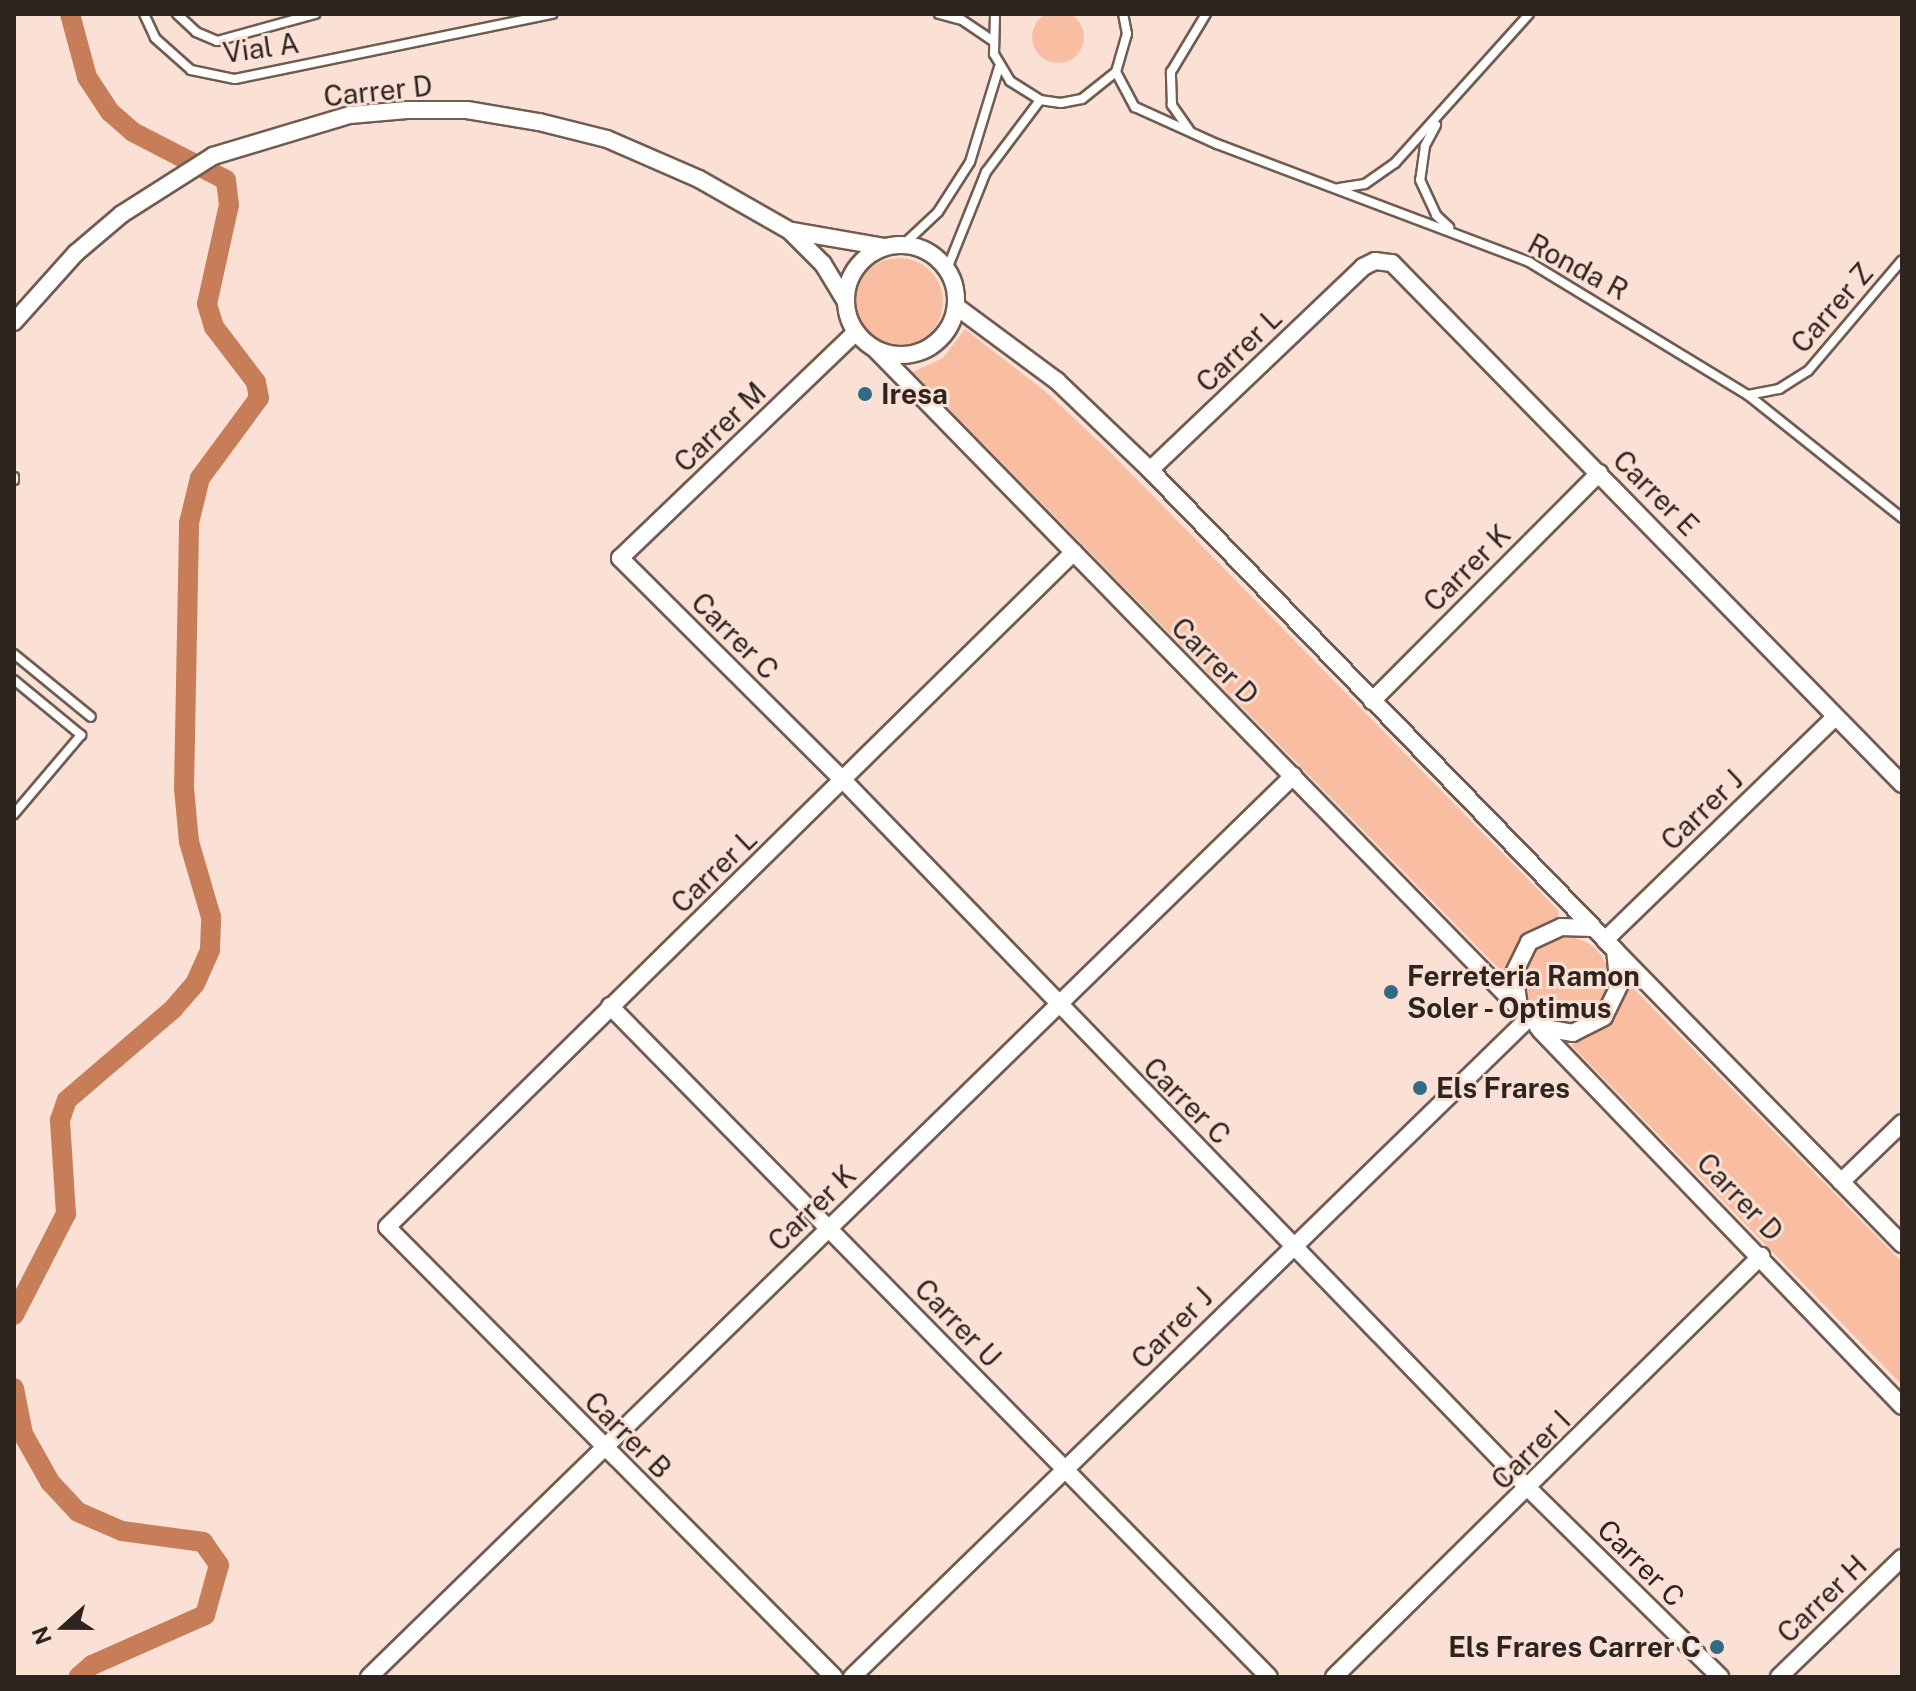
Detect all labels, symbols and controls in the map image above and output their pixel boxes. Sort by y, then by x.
street label: Vial A [221,26,301,70]
street label: Carrer D [322,69,434,113]
street label: Ronda R [1522,227,1634,307]
street label: Carrer Z [1784,256,1880,360]
street label: Carrer L [1189,301,1289,399]
street label: Carrer M [667,375,773,479]
place label: Iresa [881,377,948,411]
marker: Iresa [856,385,874,403]
street label: Carrer E [1606,443,1706,543]
street label: Carrer K [1417,518,1517,618]
street label: Carrer C [685,586,785,686]
street label: Carrer D [1164,610,1266,712]
street label: Carrer J [1654,763,1750,857]
street label: Carrer L [664,822,764,920]
place label: Ferreteria Ramon Soler - Optimus [1407,959,1640,1025]
marker: Ferreteria Ramon Soler - Optimus [1382,983,1400,1001]
street label: Carrer C [1137,1051,1237,1151]
place label: Els Frares [1436,1071,1570,1105]
marker: Els Frares [1411,1079,1429,1097]
street label: Carrer D [1690,1146,1790,1248]
street label: Carrer K [761,1158,863,1258]
street label: Carrer U [908,1272,1008,1374]
street label: Carrer J [1125,1281,1219,1375]
street label: Carrer B [578,1385,678,1485]
street label: Carrer I [1485,1404,1577,1496]
street label: Carrer C [1591,1513,1691,1613]
street label: Carrer H [1770,1548,1874,1650]
north arrow [24,1587,104,1667]
text: N [26,1623,57,1648]
place label: Els Frares Carrer C [1448,1630,1701,1664]
marker: Els Frares Carrer C [1708,1638,1726,1656]

